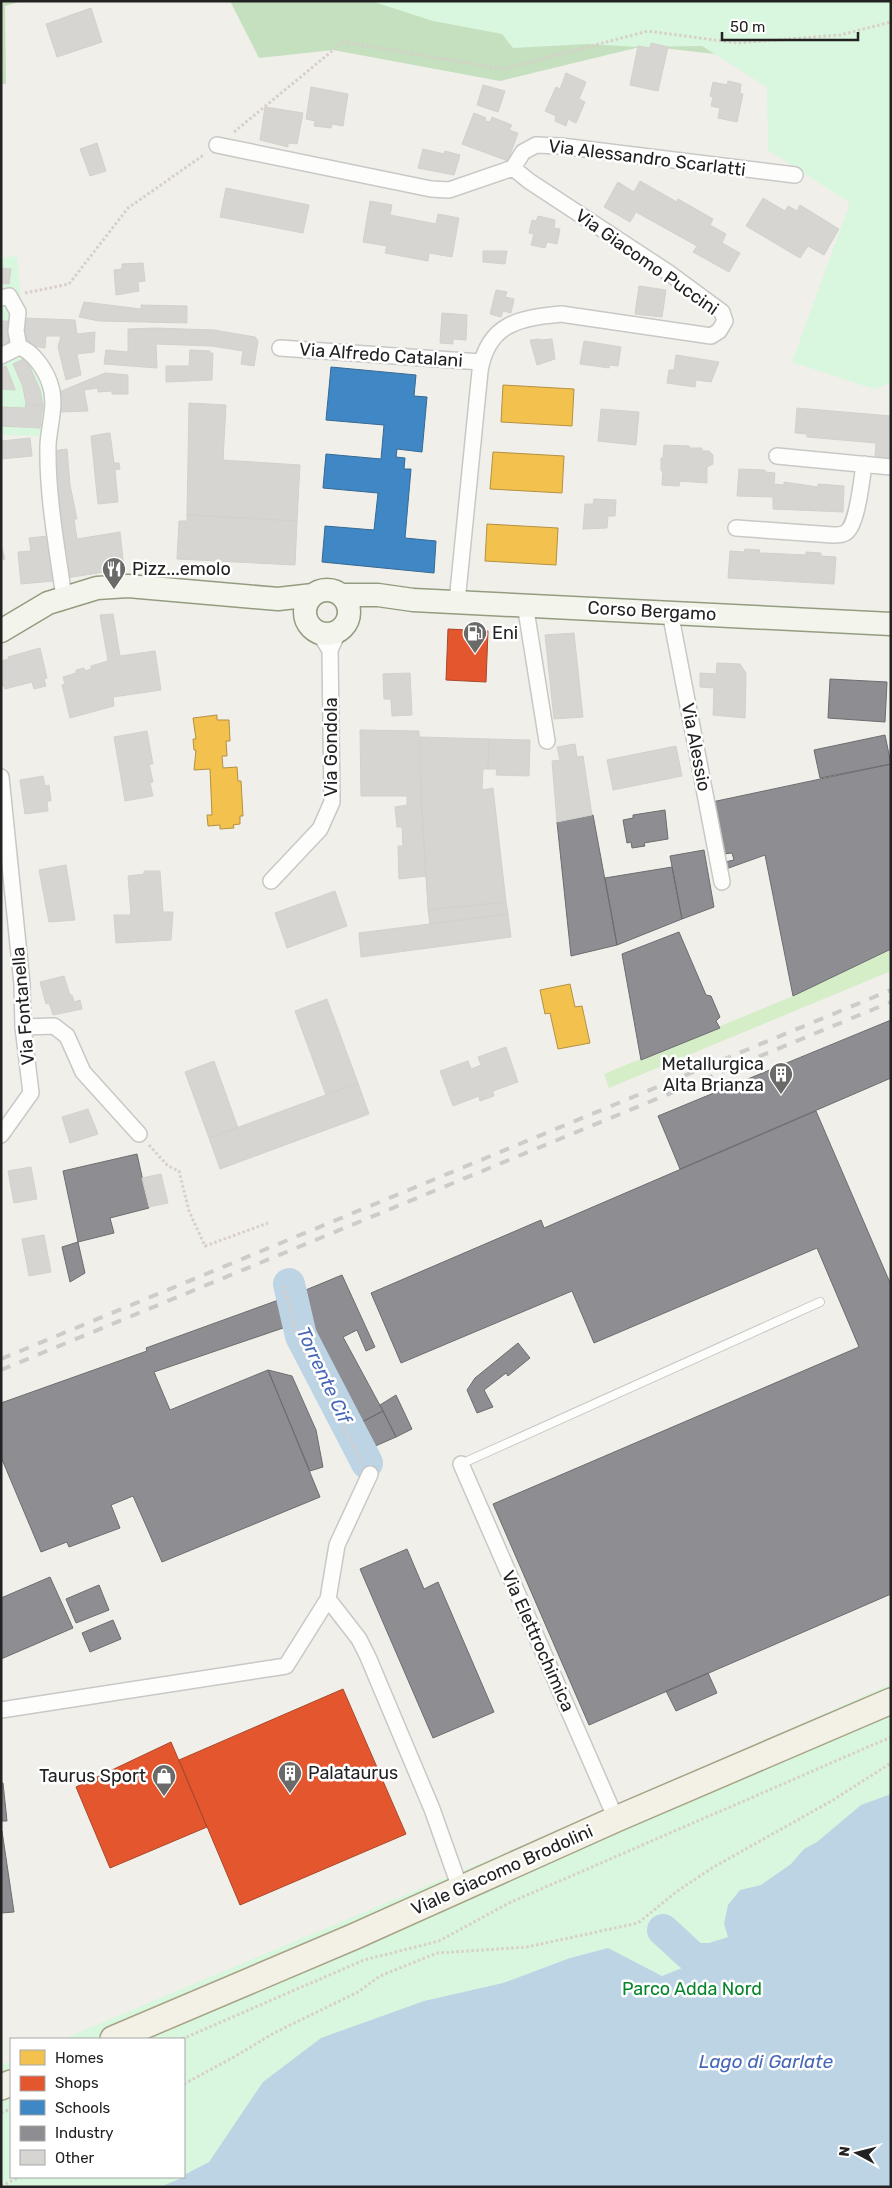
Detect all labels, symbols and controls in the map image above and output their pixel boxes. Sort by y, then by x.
scale bar [722,10,858,42]
text: 50 m [730,18,765,36]
street label: Via Alessandro Scarlatti [547,135,747,181]
street label: Via Giacomo Puccini [571,204,723,320]
street label: Via Alfredo Catalani [298,338,464,372]
restaurant icon: Pizz...emolo [101,556,127,590]
place label: Pizz...emolo [132,558,231,580]
street label: Corso Bergamo [587,597,717,625]
fuel station icon: Eni [462,620,488,654]
place label: Eni [492,622,518,644]
street label: Via Gondola [320,697,342,797]
street label: Via Alessio [677,701,715,793]
street label: Via Fontanella [7,946,39,1066]
place label: Metallurgica Alta Brianza [662,1053,764,1096]
building icon: Metallurgica Alta Brianza [768,1061,794,1095]
water label: Torrente Cif [292,1323,357,1428]
street label: Via Elettrochimica [497,1567,579,1715]
building icon: Palataurus [277,1760,303,1794]
place label: Palataurus [308,1762,398,1784]
shop icon: Taurus Sport [151,1763,177,1797]
place label: Taurus Sport [39,1765,146,1787]
street label: Viale Giacomo Brodolini [408,1820,596,1920]
park label: Parco Adda Nord [622,1978,762,2000]
legend [10,2038,185,2178]
text: Homes [55,2049,104,2067]
water label: Lago di Garlate [699,2050,834,2073]
text: Shops [55,2074,99,2092]
text: Schools [55,2099,111,2117]
text: Industry [55,2124,114,2142]
north arrow [832,2128,882,2178]
text: N [836,2145,854,2158]
text: Other [55,2149,95,2167]

